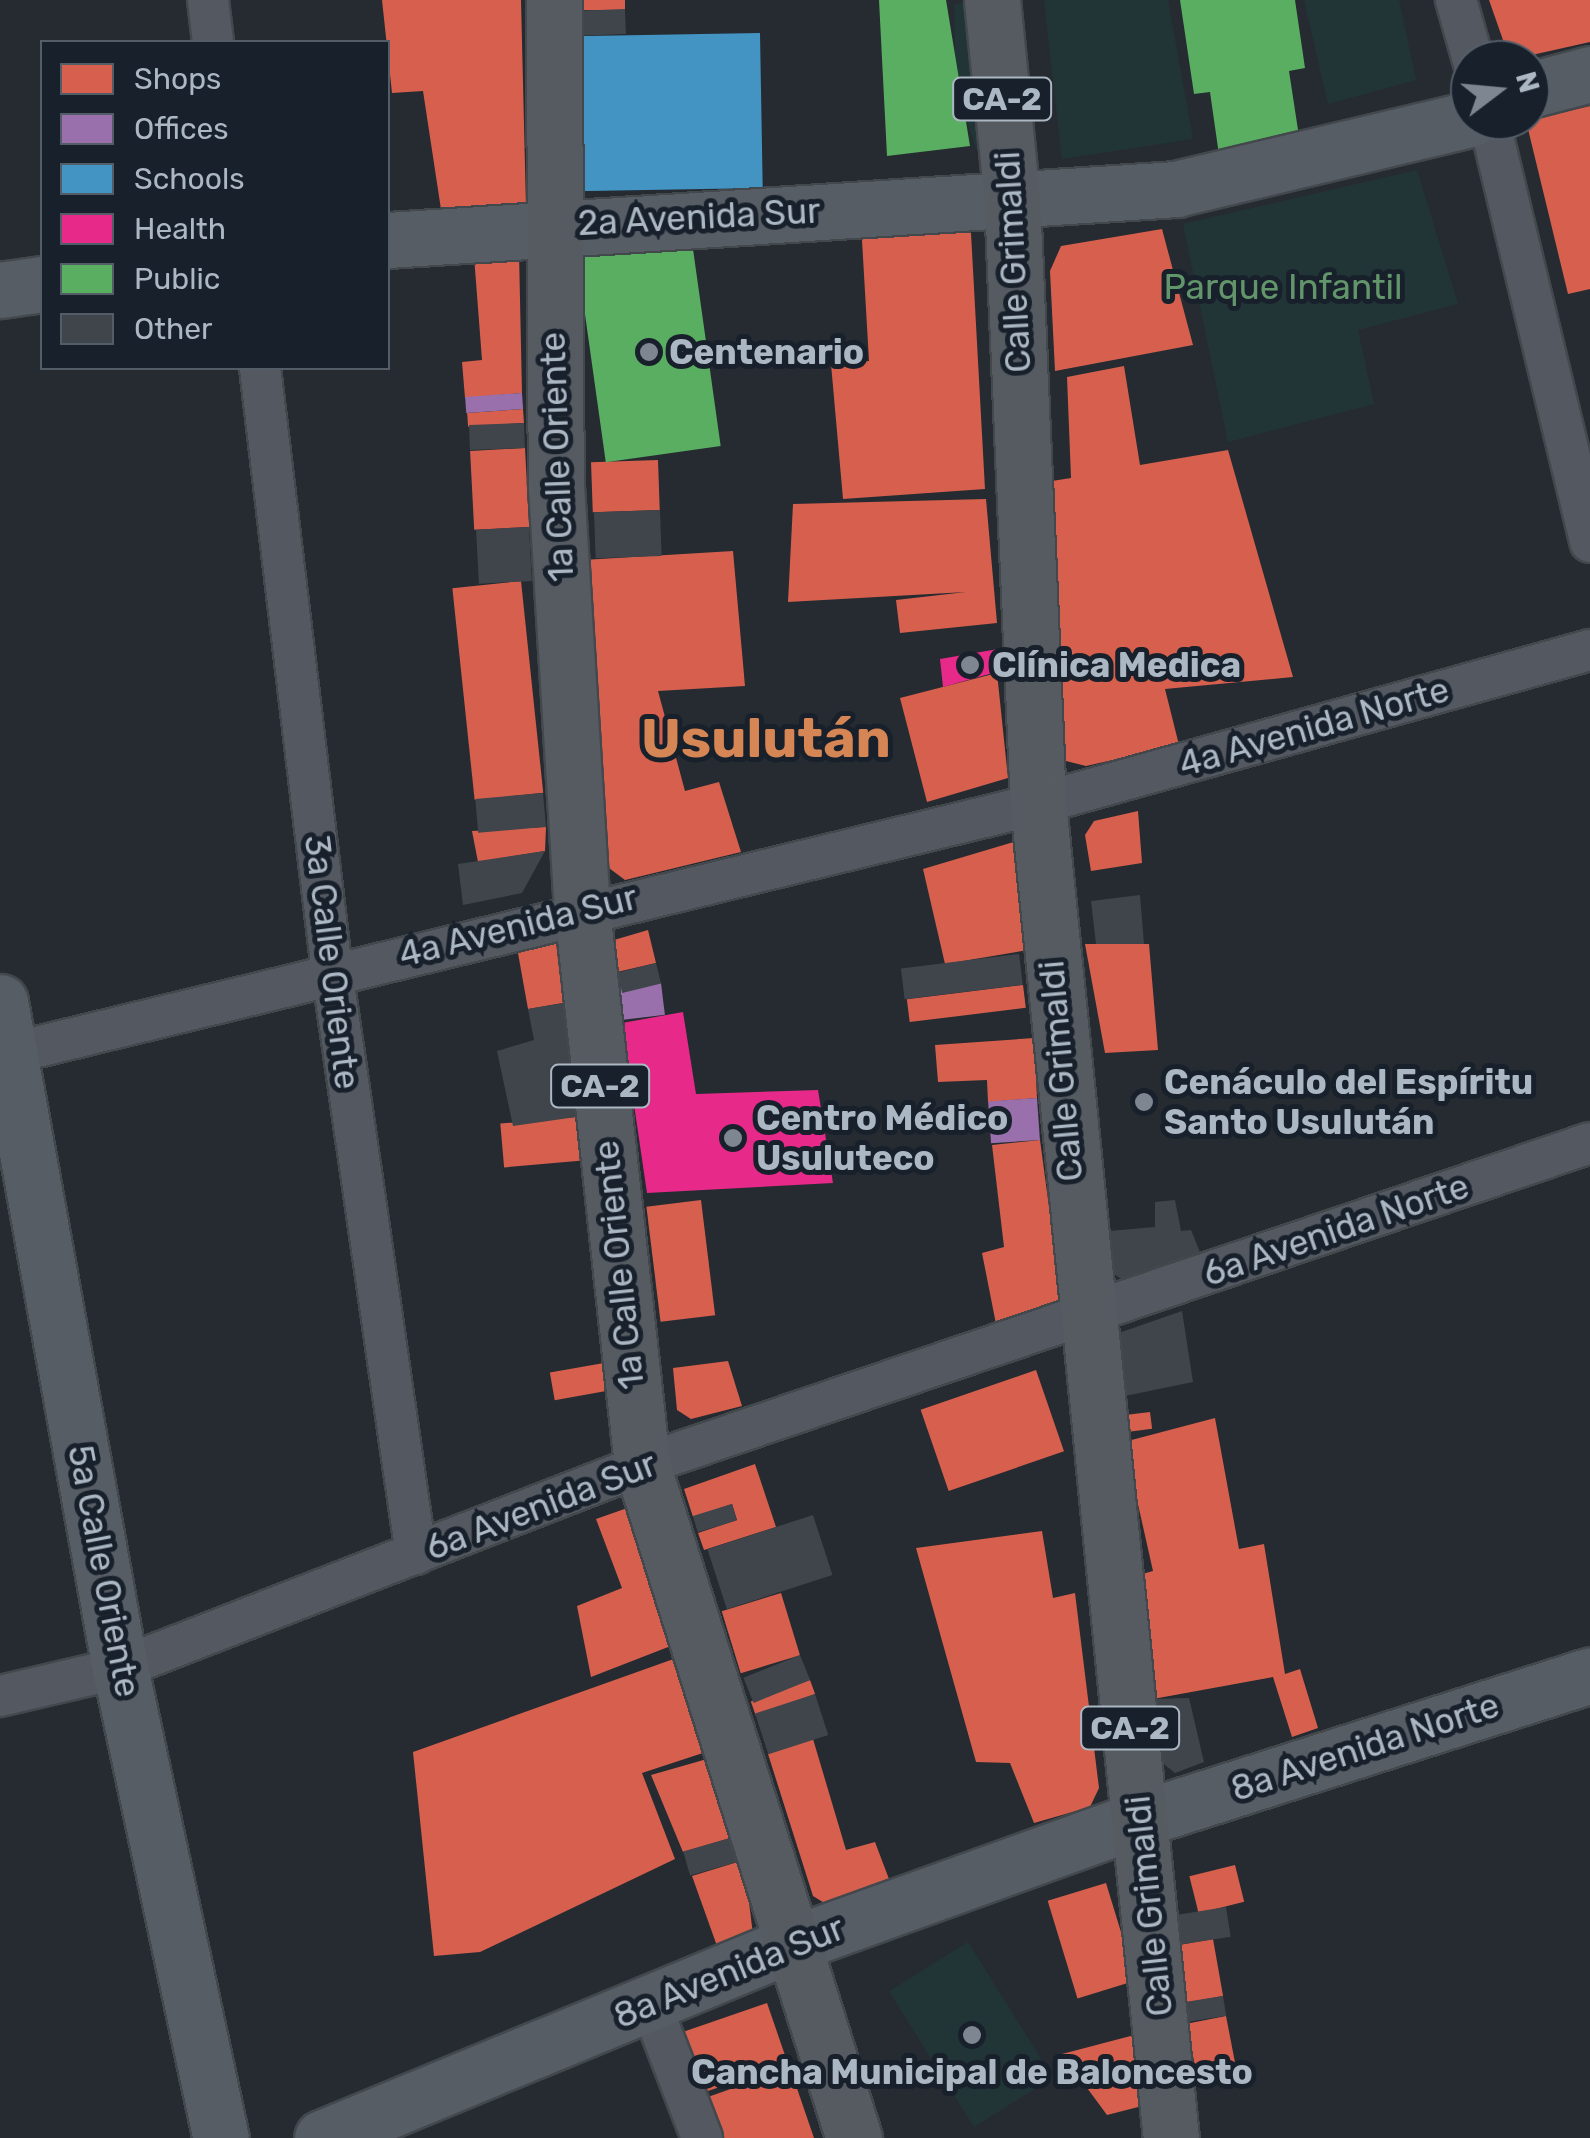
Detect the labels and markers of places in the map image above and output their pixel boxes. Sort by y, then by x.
place label: Centenario [669,331,864,373]
marker: Centenario [638,341,660,363]
place label: Clínica Medica [992,644,1241,686]
marker: Clínica Medica [957,652,983,678]
place label: Cenáculo del Espíritu Santo Usulután [1164,1061,1533,1143]
marker: Cenáculo del Espíritu Santo Usulután [1133,1091,1155,1113]
place label: Centro Médico Usuluteco [756,1097,1008,1179]
marker: Centro Médico Usuluteco [720,1125,746,1151]
marker: Cancha Municipal de Baloncesto [961,2024,983,2046]
place label: Cancha Municipal de Baloncesto [691,2051,1253,2093]

